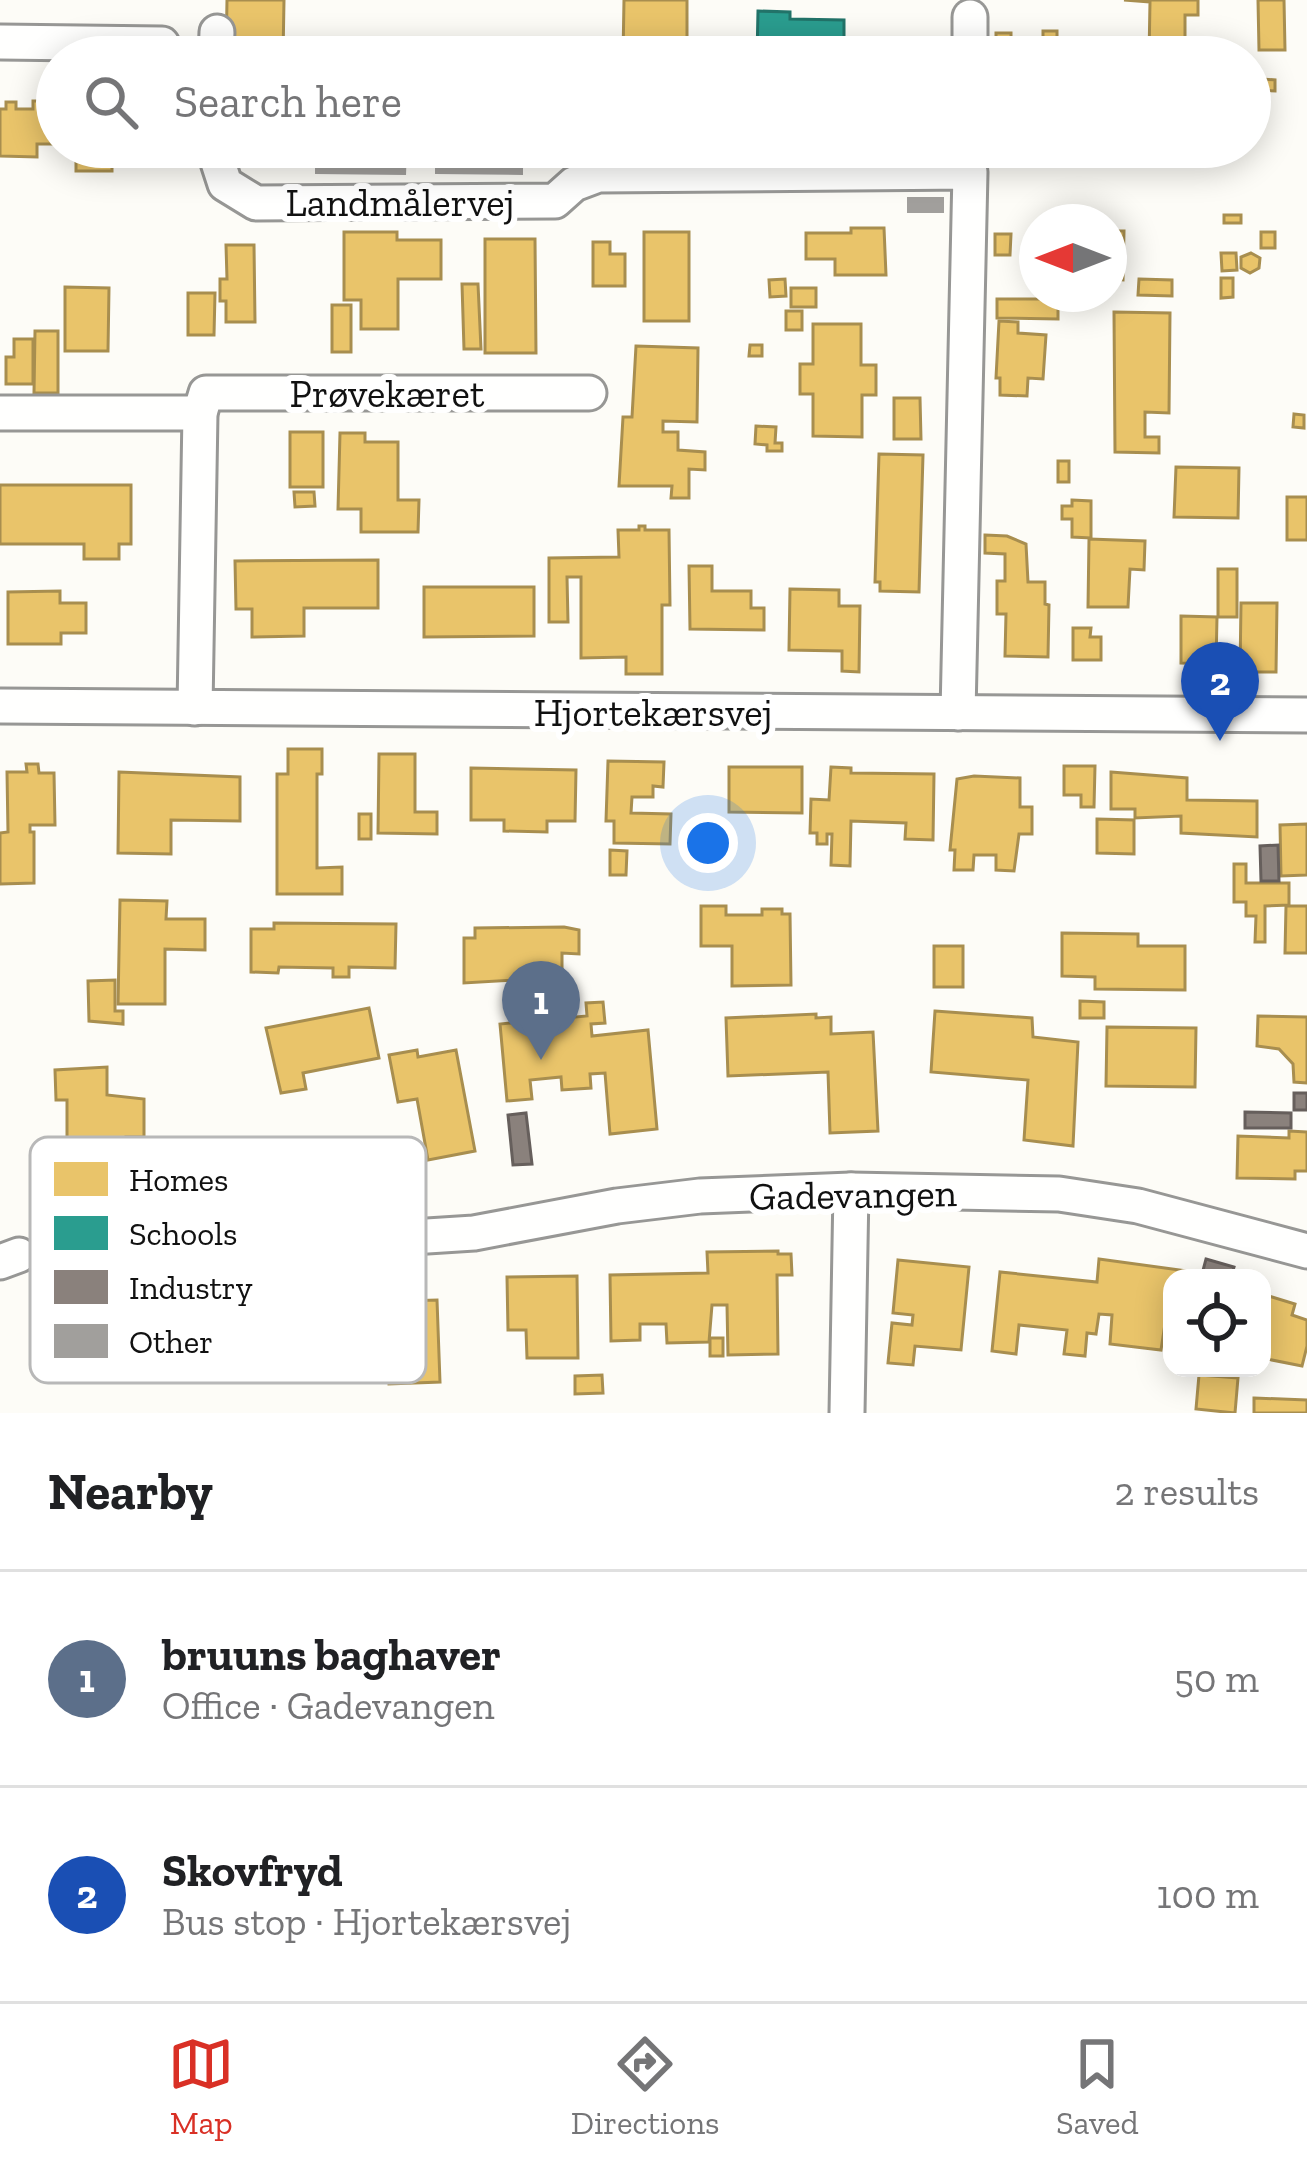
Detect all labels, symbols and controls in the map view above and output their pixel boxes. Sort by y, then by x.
search box [36,36,1271,168]
icon: search [78,69,144,135]
text: Search here [174,75,402,129]
street label: Landmålervej [286,179,514,226]
north arrow [1019,204,1127,312]
street label: Prøvekæret [290,370,485,417]
pin: 2 [1181,642,1259,741]
street label: Hjortekærsvej [534,689,772,736]
your location [678,813,738,873]
pin: 1 [502,961,580,1060]
legend [30,1137,426,1383]
text: Homes [129,1160,229,1199]
street label: Gadevangen [749,1169,957,1220]
text: Schools [129,1214,237,1253]
text: Industry [129,1268,253,1307]
map controls [1163,1269,1271,1377]
button: locate [1163,1269,1271,1377]
text: Other [129,1322,213,1361]
text: Nearby [48,1461,213,1522]
text: 2 results [1114,1468,1259,1515]
text: bruuns baghaver [162,1628,501,1682]
text: 1 [79,1655,95,1702]
text: 50 m [1174,1655,1259,1702]
text: Office · Gadevangen [162,1682,495,1729]
text: Skovfryd [162,1844,343,1898]
text: 2 [77,1871,97,1918]
text: 100 m [1157,1871,1259,1918]
text: Bus stop · Hjortekærsvej [162,1898,571,1945]
tab: Map [168,2031,234,2142]
tab: Directions [571,2031,720,2142]
tab: Saved [1056,2031,1139,2142]

